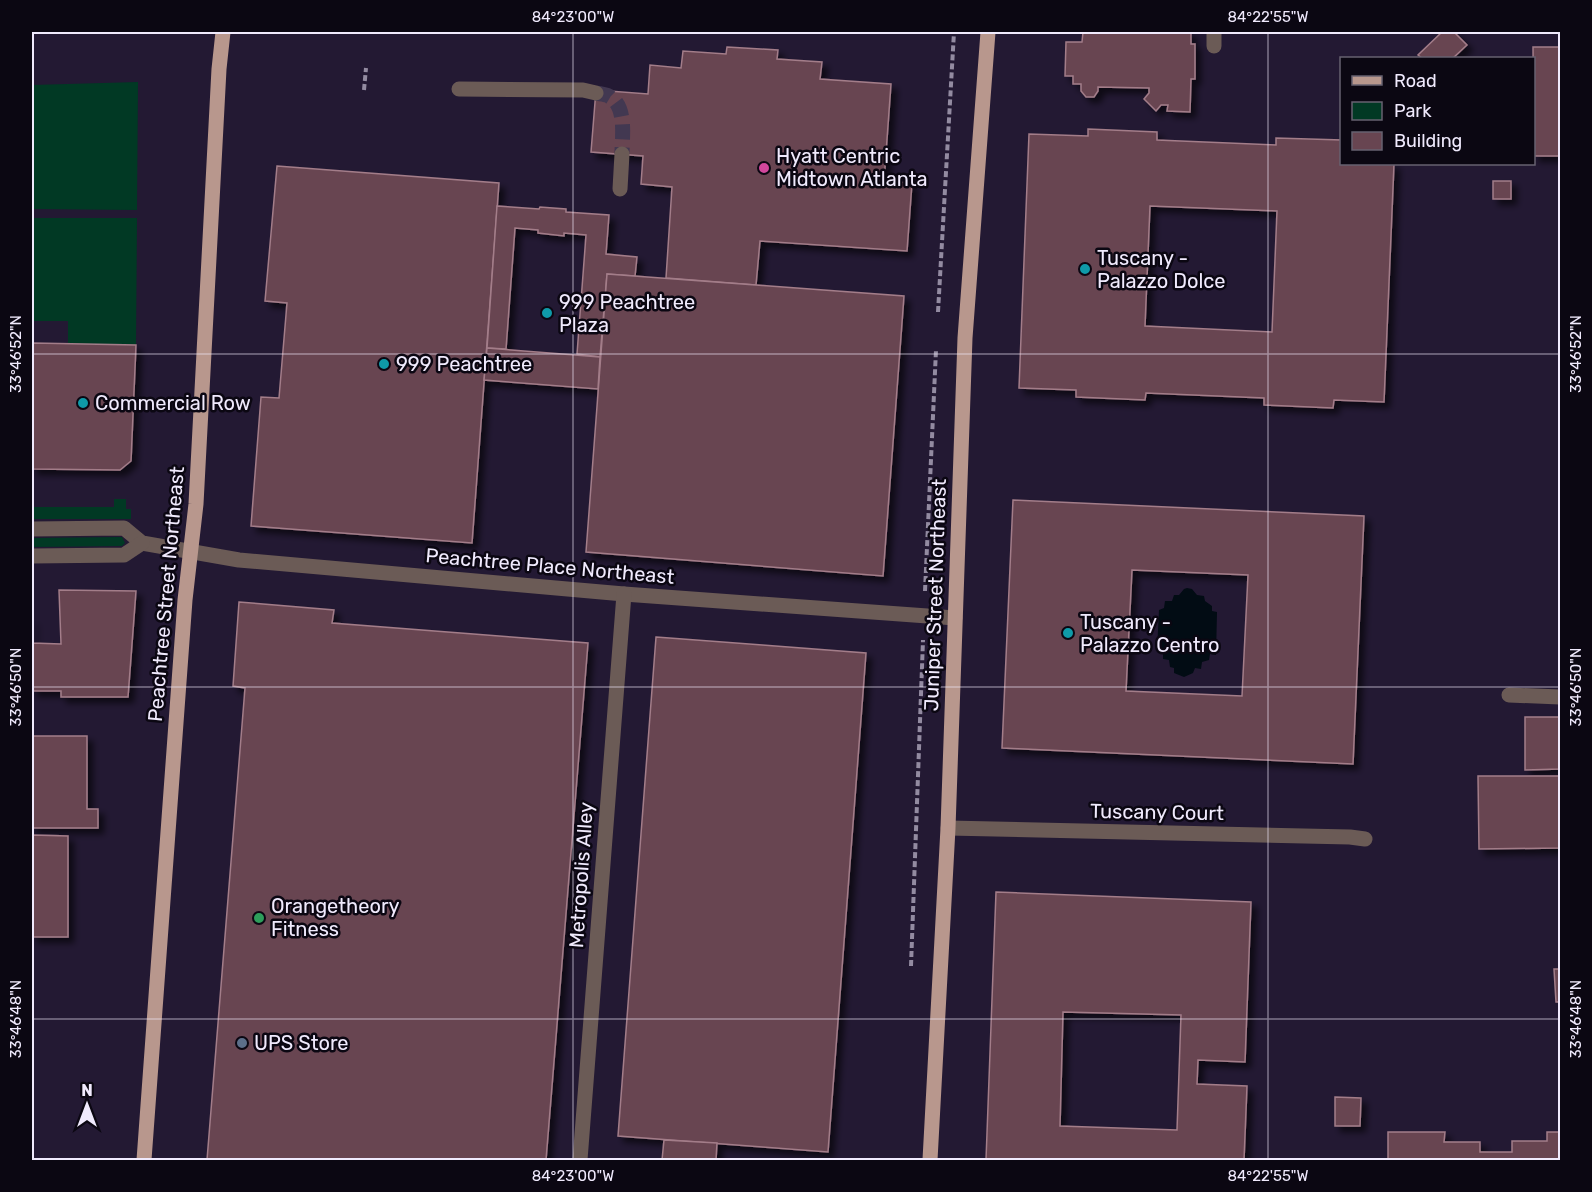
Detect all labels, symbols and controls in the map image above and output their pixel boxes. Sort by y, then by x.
text: 84°23'00"W [532,8,614,26]
text: 84°22'55"W [1227,8,1309,26]
legend [1340,57,1535,165]
text: Road [1394,70,1437,92]
text: Park [1394,100,1432,122]
text: Building [1394,130,1462,152]
place label: Hyatt Centric Midtown Atlanta [776,144,928,191]
marker: Hyatt Centric Midtown Atlanta [757,161,771,175]
place label: Tuscany - Palazzo Dolce [1097,246,1226,293]
marker: Tuscany - Palazzo Dolce [1078,262,1092,276]
place label: 999 Peachtree Plaza [559,290,695,337]
marker: 999 Peachtree Plaza [540,306,554,320]
text: 33°46'52"N [7,315,25,393]
text: 33°46'52"N [1567,315,1585,393]
place label: 999 Peachtree [396,352,532,376]
marker: 999 Peachtree [377,357,391,371]
place label: Commercial Row [95,391,251,415]
marker: Commercial Row [76,396,90,410]
street label: Peachtree Street Northeast [143,465,189,723]
street label: Juniper Street Northeast [919,478,951,712]
street label: Peachtree Place Northeast [425,543,676,589]
place label: Tuscany - Palazzo Centro [1080,610,1219,657]
marker: Tuscany - Palazzo Centro [1061,626,1075,640]
text: 33°46'50"N [7,648,25,726]
text: 33°46'50"N [1567,648,1585,726]
street label: Tuscany Court [1090,799,1224,825]
street label: Metropolis Alley [564,801,598,949]
place label: Orangetheory Fitness [271,894,400,941]
marker: Orangetheory Fitness [252,911,266,925]
text: 33°46'48"N [7,980,25,1058]
text: 33°46'48"N [1567,980,1585,1058]
place label: UPS Store [254,1031,349,1055]
marker: UPS Store [235,1036,249,1050]
north arrow [57,1075,117,1135]
text: N [81,1081,93,1100]
text: 84°23'00"W [532,1167,614,1185]
text: 84°22'55"W [1227,1167,1309,1185]

